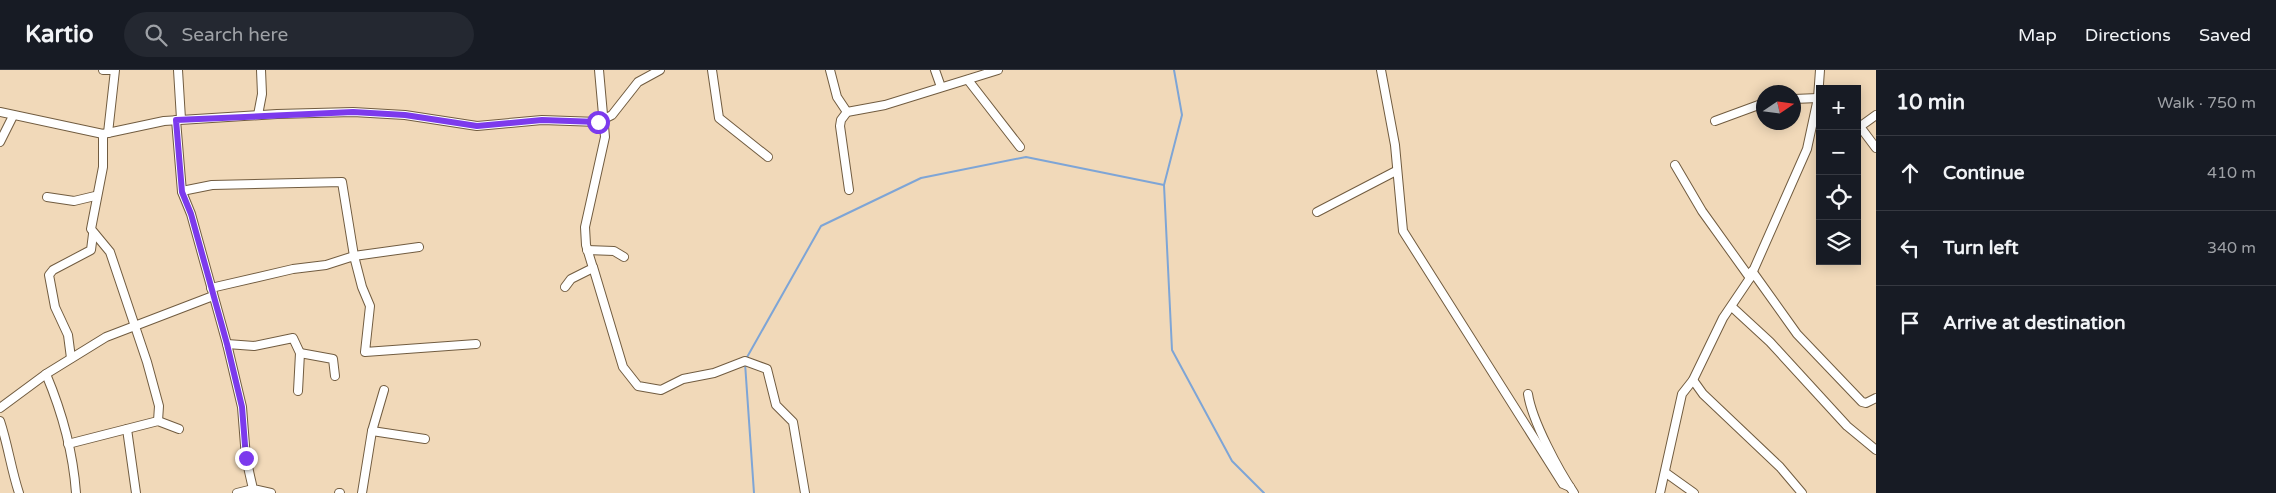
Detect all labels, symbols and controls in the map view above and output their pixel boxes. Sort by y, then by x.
search box [124,12,474,57]
text: Kartio [25,20,94,49]
icon: search [142,21,170,49]
text: Search here [182,24,288,46]
text: Map [2018,24,2057,46]
text: Directions [2085,24,2171,46]
text: Saved [2199,24,2251,46]
north arrow [1756,85,1801,130]
map controls [1816,85,1861,265]
button: + [1816,85,1861,130]
text: 10 min [1896,90,1965,115]
text: Walk · 750 m [2157,93,2256,113]
route start [587,111,610,134]
button: − [1816,130,1861,175]
icon: ahead [1896,159,1924,187]
text: Continue [1943,162,2025,184]
text: 410 m [2207,163,2256,183]
button: locate [1816,175,1861,220]
button: layers [1816,220,1861,265]
icon: left [1896,234,1924,262]
text: Turn left [1943,237,2019,259]
text: 340 m [2207,238,2256,258]
icon: arrive [1896,309,1924,337]
text: Arrive at destination [1943,312,2126,334]
route end [235,447,258,470]

